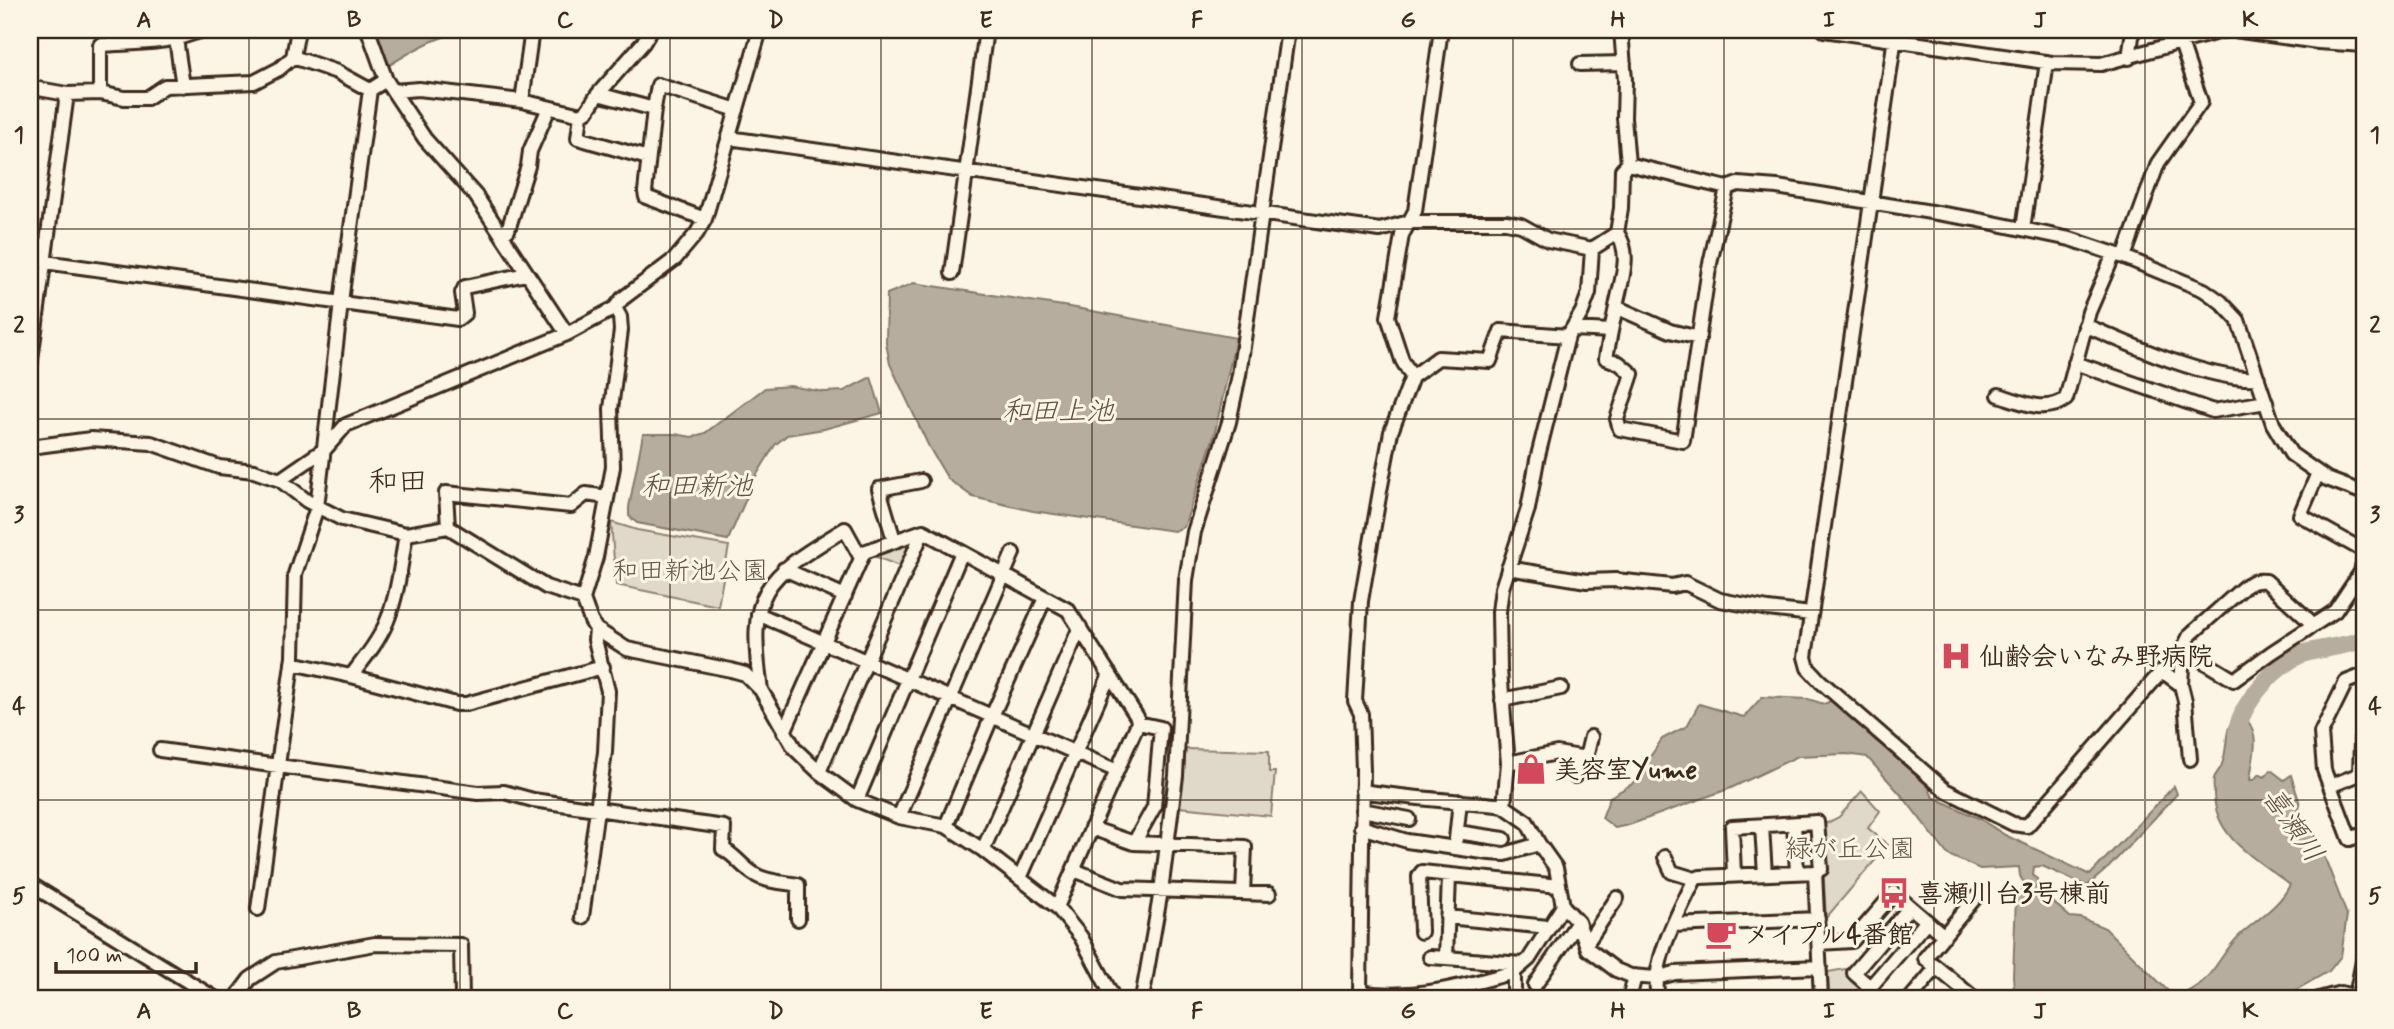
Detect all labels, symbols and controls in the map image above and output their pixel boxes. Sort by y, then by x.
text: A [136,6,152,36]
text: B [347,6,362,36]
text: C [557,6,574,36]
text: D [768,6,784,36]
text: E [979,6,993,36]
text: F [1191,6,1203,36]
text: G [1400,6,1416,36]
text: H [1610,6,1626,36]
text: I [1823,6,1835,36]
text: J [2033,6,2047,36]
text: K [2242,6,2259,36]
text: 1 [14,121,24,151]
text: 1 [2370,121,2380,151]
text: 2 [13,311,25,341]
text: 2 [2369,311,2381,341]
water label: 和田上池 [1002,394,1115,431]
district label: 和田 [368,463,428,502]
water label: 和田新池 [641,469,754,506]
text: 3 [14,501,25,531]
text: 3 [2370,501,2381,531]
park label: 和田新池公園 [612,555,768,589]
hospital icon: 仙齢会いなみ野病院 [1939,639,1973,673]
place label: 仙齢会いなみ野病院 [1979,641,2213,675]
text: 4 [12,692,26,722]
text: 4 [2368,692,2382,722]
shop icon: 美容室Yume [1514,752,1548,786]
place label: 美容室Yume [1554,754,1697,788]
water label: 喜瀬川 [2253,780,2331,870]
park label: 緑が丘公園 [1785,833,1915,867]
bus stop icon: 喜瀬川台3号棟前 [1877,876,1911,910]
place label: 喜瀬川台3号棟前 [1917,878,2111,912]
text: 5 [12,882,26,912]
text: 5 [2368,882,2382,912]
cafe icon: メイプル4番館 [1704,917,1738,951]
place label: メイプル4番館 [1744,919,1914,953]
scale bar [56,931,196,975]
text: 100 m [66,942,122,970]
text: A [136,997,152,1027]
text: B [347,997,362,1027]
text: C [557,997,574,1027]
text: D [768,997,784,1027]
text: E [979,997,993,1027]
text: F [1191,997,1203,1027]
text: G [1400,997,1416,1027]
text: H [1610,997,1626,1027]
text: I [1823,997,1835,1027]
text: J [2033,997,2047,1027]
text: K [2242,997,2259,1027]

